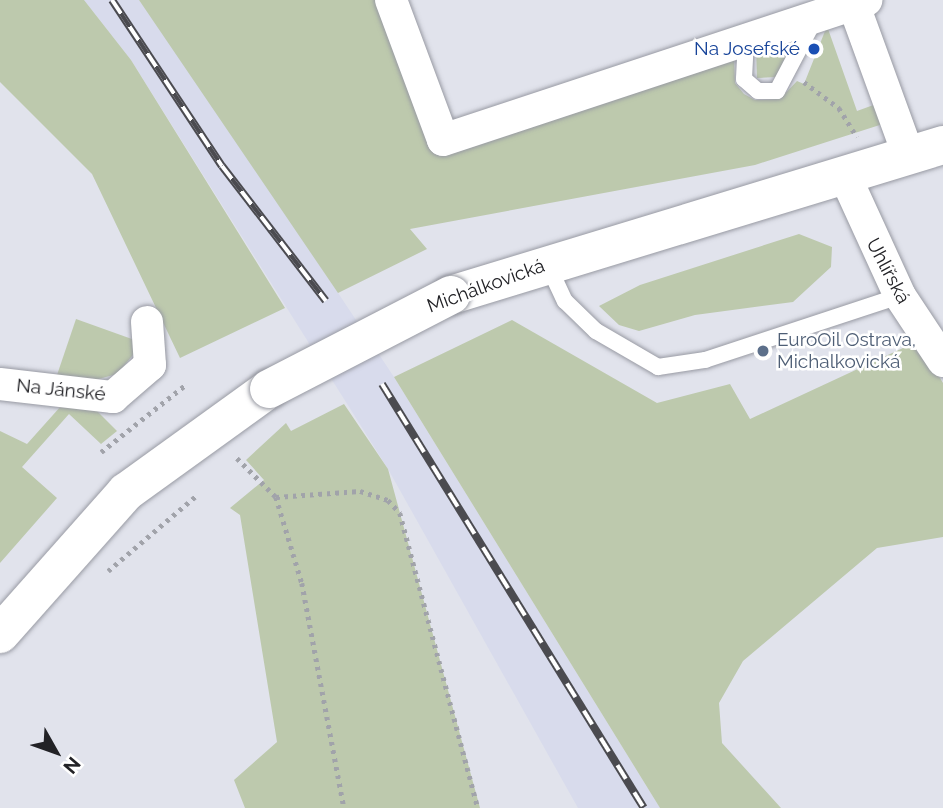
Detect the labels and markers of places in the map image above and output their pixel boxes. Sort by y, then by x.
place label: Na Josefské [694,38,800,60]
marker: Na Josefské [806,41,822,57]
place label: EuroOil Ostrava, Michalkovická [777,329,917,373]
marker: EuroOil Ostrava, Michalkovická [755,343,771,359]

